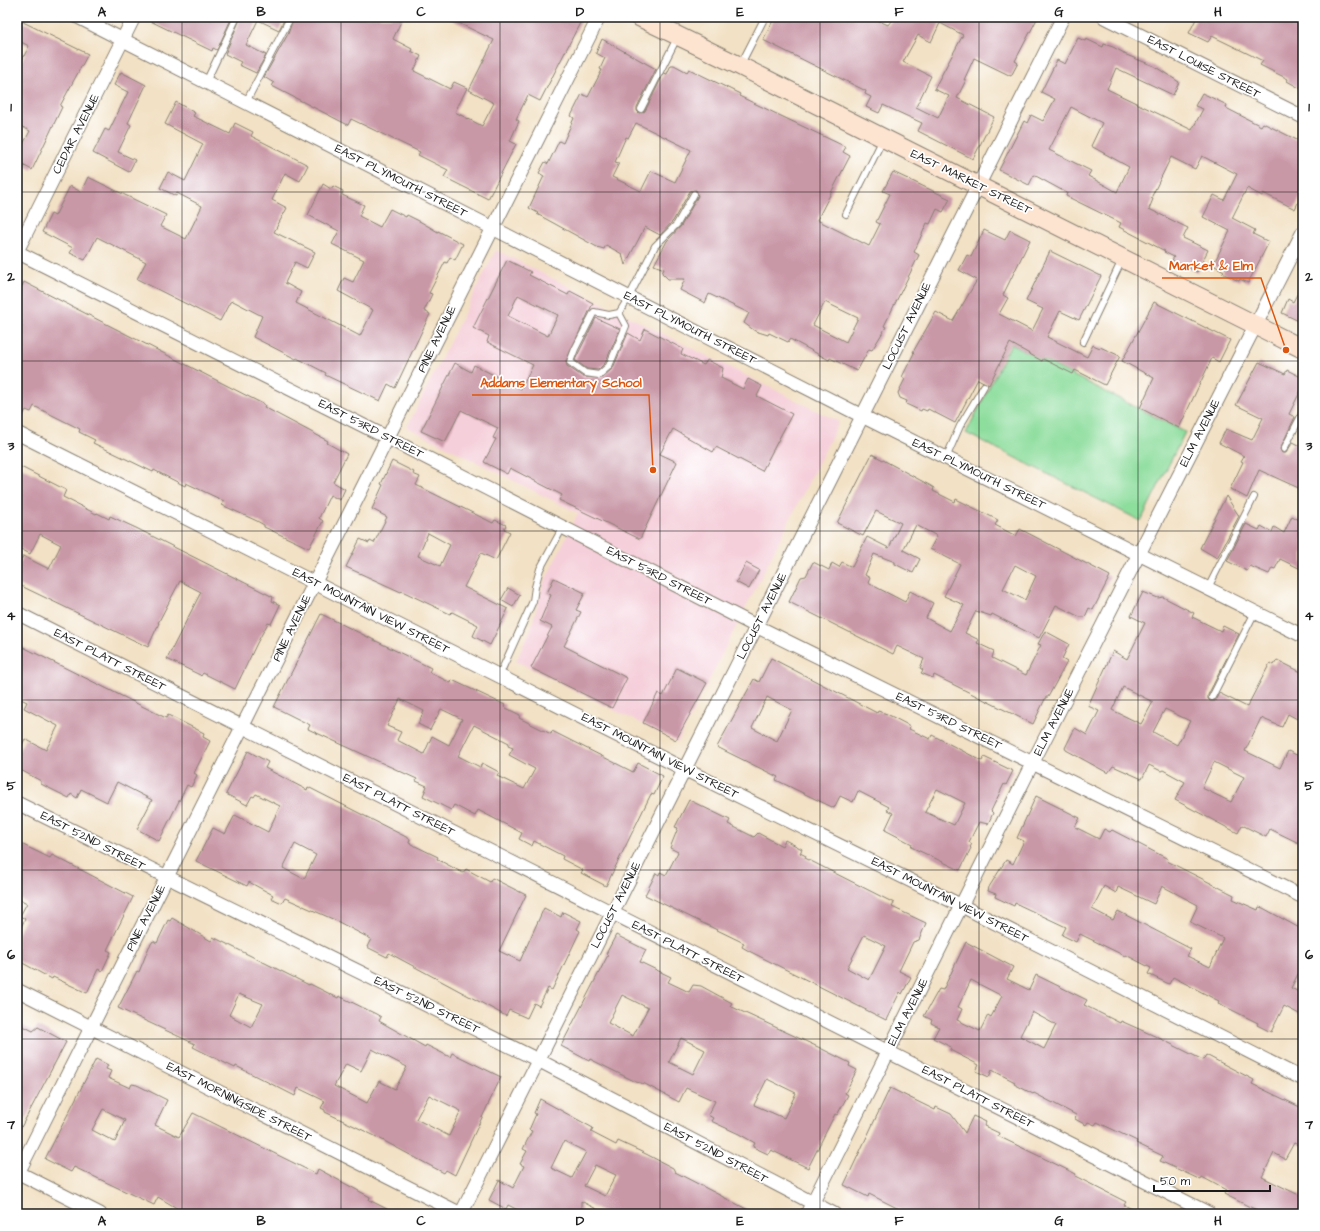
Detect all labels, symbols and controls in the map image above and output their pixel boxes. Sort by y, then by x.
text: A [98,3,107,21]
text: B [256,3,266,21]
text: C [416,3,426,21]
text: D [576,3,585,21]
text: E [736,3,744,21]
text: F [894,3,904,21]
text: G [1054,3,1064,21]
text: H [1214,3,1222,21]
street label: EAST LOUISE STREET [1145,31,1264,103]
street label: CEDAR AVENUE [48,91,104,177]
text: 1 [10,98,12,116]
text: 1 [1308,98,1310,116]
street label: EAST PLYMOUTH STREET [332,140,471,222]
street label: EAST MARKET STREET [907,145,1035,219]
callout: Market & Elm [1162,253,1261,278]
text: Market & Elm [1169,257,1254,275]
text: 2 [6,268,15,286]
text: 2 [1304,268,1313,286]
street label: LOCUST AVENUE [878,279,936,373]
street label: EAST PLYMOUTH STREET [621,287,760,369]
street label: PINE AVENUE [413,303,461,375]
callout: Addams Elementary School [472,370,649,395]
text: Addams Elementary School [480,374,642,393]
street label: EAST 53RD STREET [315,395,427,463]
street label: ELM AVENUE [1176,396,1224,470]
street label: EAST PLYMOUTH STREET [909,434,1049,514]
text: 3 [7,437,15,455]
text: 3 [1305,437,1313,455]
street label: EAST 53RD STREET [603,542,715,610]
street label: EAST MOUNTAIN VIEW STREET [289,564,453,658]
street label: LOCUST AVENUE [733,570,791,662]
street label: PINE AVENUE [268,592,316,664]
text: 4 [7,607,16,625]
text: 4 [1305,607,1314,625]
street label: EAST PLATT STREET [51,624,169,696]
street label: ELM AVENUE [1030,685,1078,759]
street label: EAST 53RD STREET [893,688,1005,754]
street label: EAST MOUNTAIN VIEW STREET [578,709,742,803]
street label: EAST PLATT STREET [340,769,458,841]
text: 5 [6,777,16,795]
text: 5 [1304,777,1314,795]
street label: EAST 52ND STREET [38,807,149,875]
street label: EAST MOUNTAIN VIEW STREET [868,853,1032,947]
street label: LOCUST AVENUE [587,859,645,951]
street label: PINE AVENUE [122,882,170,954]
street label: EAST PLATT STREET [629,916,747,988]
text: 6 [7,946,16,964]
text: 6 [1305,946,1314,964]
street label: EAST 52ND STREET [371,972,483,1038]
street label: ELM AVENUE [884,975,932,1049]
street label: EAST MORNINGSIDE STREET [163,1058,315,1146]
street label: EAST PLATT STREET [919,1061,1037,1133]
text: 7 [6,1116,16,1134]
text: 7 [1304,1116,1314,1134]
street label: EAST 52ND STREET [661,1118,772,1188]
scale bar [1154,1167,1270,1193]
text: 50 m [1160,1173,1191,1190]
text: A [98,1212,107,1230]
text: B [256,1212,266,1230]
text: C [416,1212,426,1230]
text: D [576,1212,585,1230]
text: E [736,1212,744,1230]
text: F [894,1212,904,1230]
text: G [1054,1212,1064,1230]
text: H [1214,1212,1222,1230]

